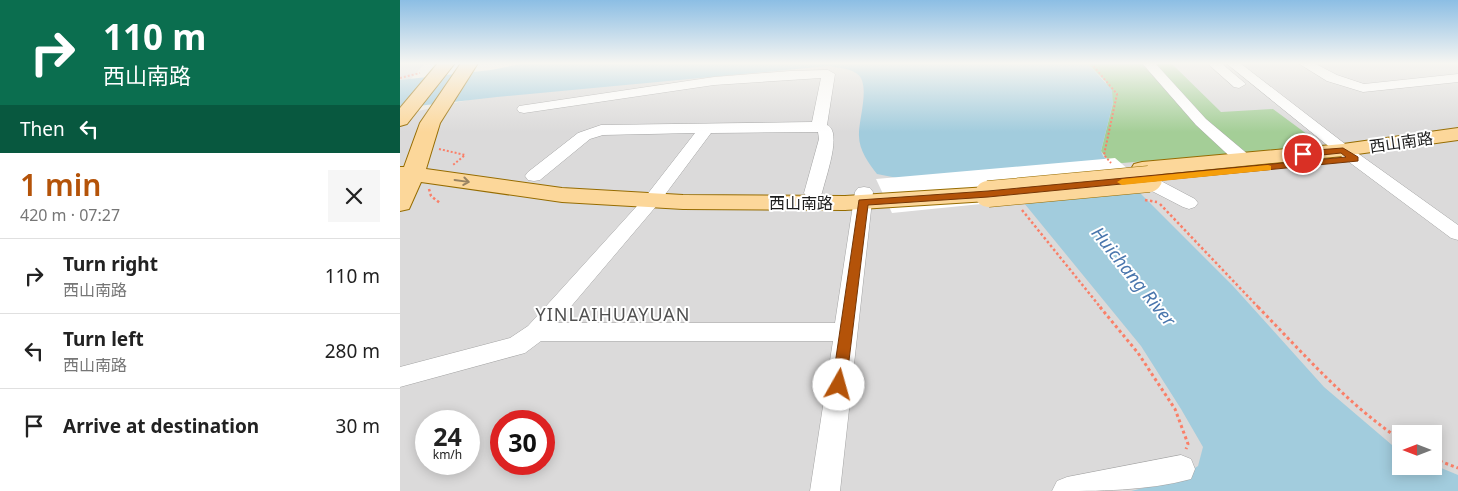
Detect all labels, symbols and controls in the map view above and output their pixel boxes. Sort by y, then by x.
text: 110 m [103,13,206,60]
icon: right [20,20,85,85]
text: 西山南路 [103,60,191,90]
icon: left [75,115,103,143]
text: Then [20,116,65,142]
street label: 西山南路 [1368,127,1434,157]
pin [1282,133,1324,175]
icon: arrive [1289,140,1317,168]
text: 1 min [20,164,101,205]
button: close [328,170,380,222]
one-way arrow [453,176,469,186]
street label: 西山南路 [769,192,833,214]
text: 420 m · 07:27 [20,204,120,226]
water label: Huichang River [1087,221,1182,331]
text: Turn right [63,251,158,277]
icon: right [20,262,48,290]
text: 110 m [325,263,380,289]
text: 西山南路 [63,279,127,301]
district label: YINLAIHUAYUAN [535,302,691,326]
text: Turn left [63,326,144,352]
icon: left [20,337,48,365]
text: 280 m [325,338,380,364]
text: 西山南路 [63,354,127,376]
position arrow [812,358,864,410]
speed limit sign: 30 [490,410,555,475]
icon: arrive [20,412,48,440]
text: Arrive at destination [63,413,259,439]
text: 30 m [336,413,380,439]
text: 24 [433,419,462,453]
north arrow [1392,425,1442,475]
map controls [1392,425,1442,475]
text: km/h [433,446,462,463]

